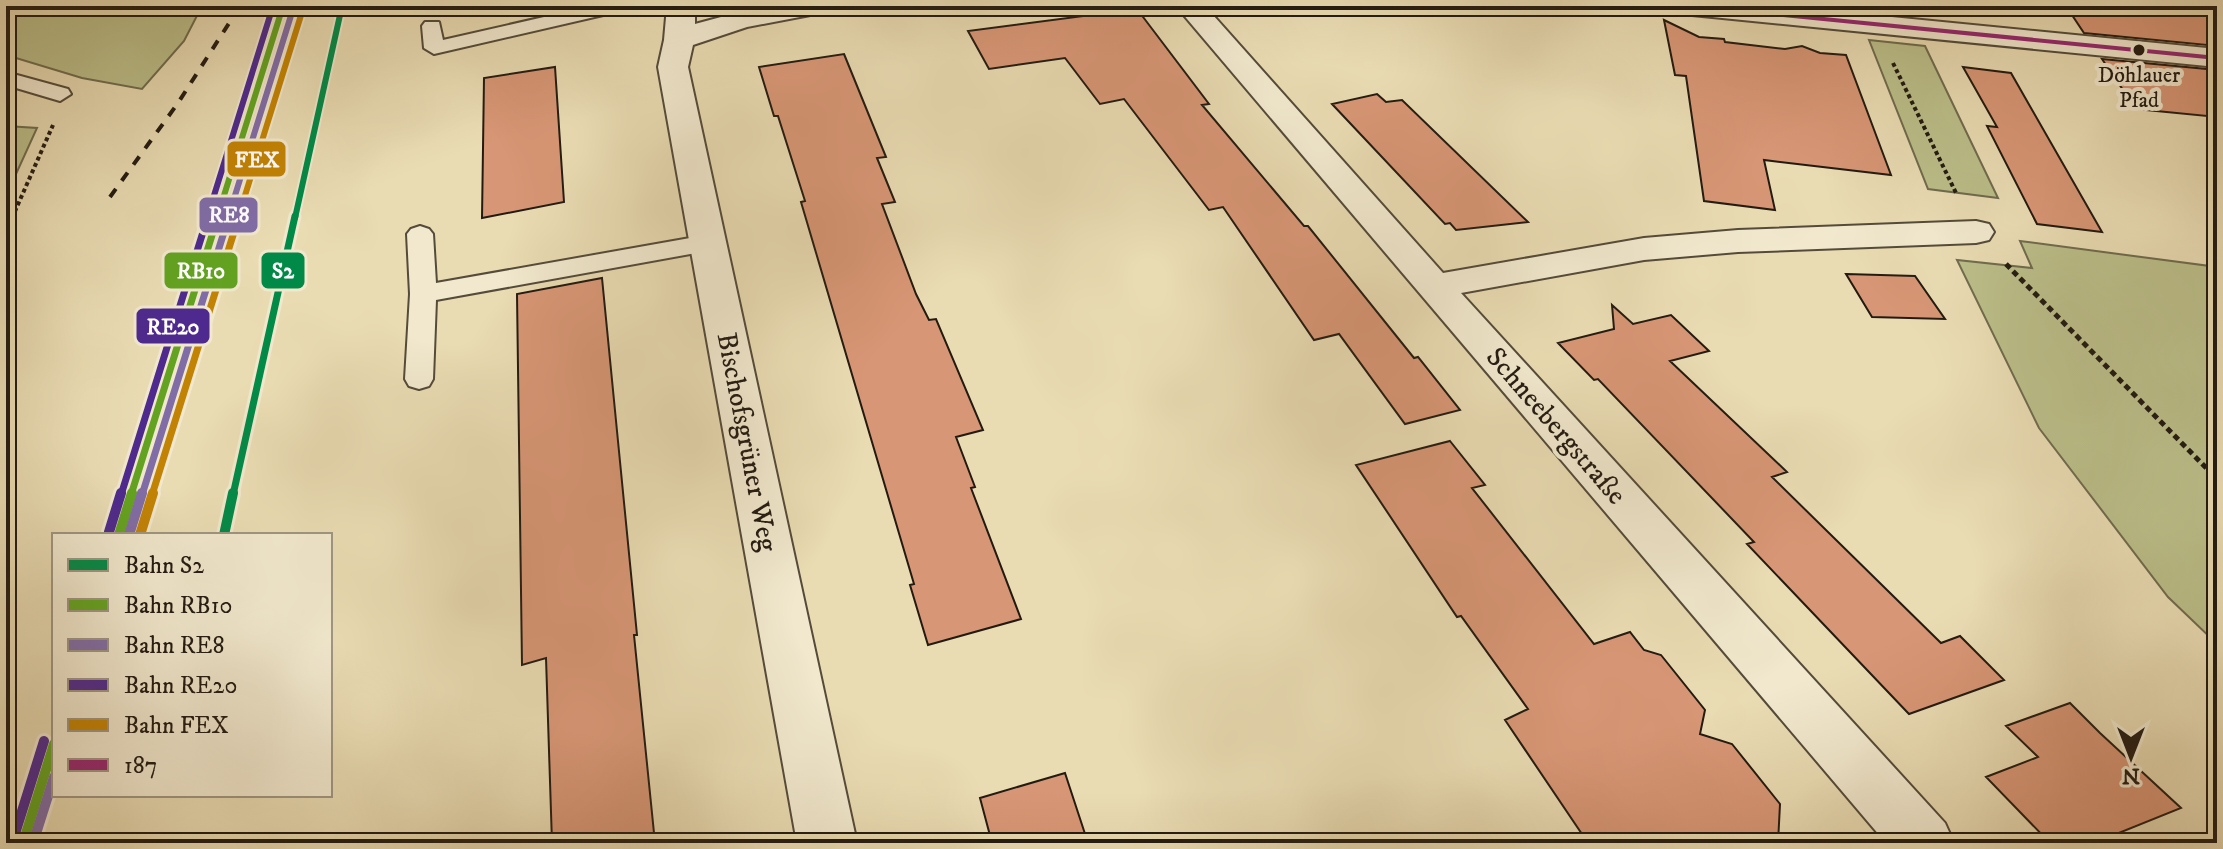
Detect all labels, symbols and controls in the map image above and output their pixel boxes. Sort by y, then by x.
marker: Döhlauer Pfad [2131,42,2147,58]
place label: Döhlauer Pfad [2098,62,2181,114]
line badge: FEX [226,140,287,178]
text: FEX [234,147,280,174]
line badge: RE8 [198,196,259,234]
text: RE8 [208,202,250,229]
line badge: RB10 [163,251,239,290]
line badge: S2 [260,251,306,290]
text: RB10 [177,258,225,285]
text: S2 [272,258,295,285]
line badge: RE20 [135,307,211,345]
text: RE20 [147,314,200,341]
street label: Bischofsgrüner Weg [709,330,785,555]
street label: Schneebergstraße [1478,340,1634,512]
legend [52,533,332,797]
text: Bahn S2 [124,551,204,581]
text: Bahn RB10 [124,591,232,621]
text: Bahn RE8 [124,631,225,661]
text: Bahn RE20 [124,671,237,701]
text: Bahn FEX [124,711,229,741]
north arrow [2091,717,2171,797]
text: 187 [124,751,157,781]
text: N [2122,762,2140,789]

